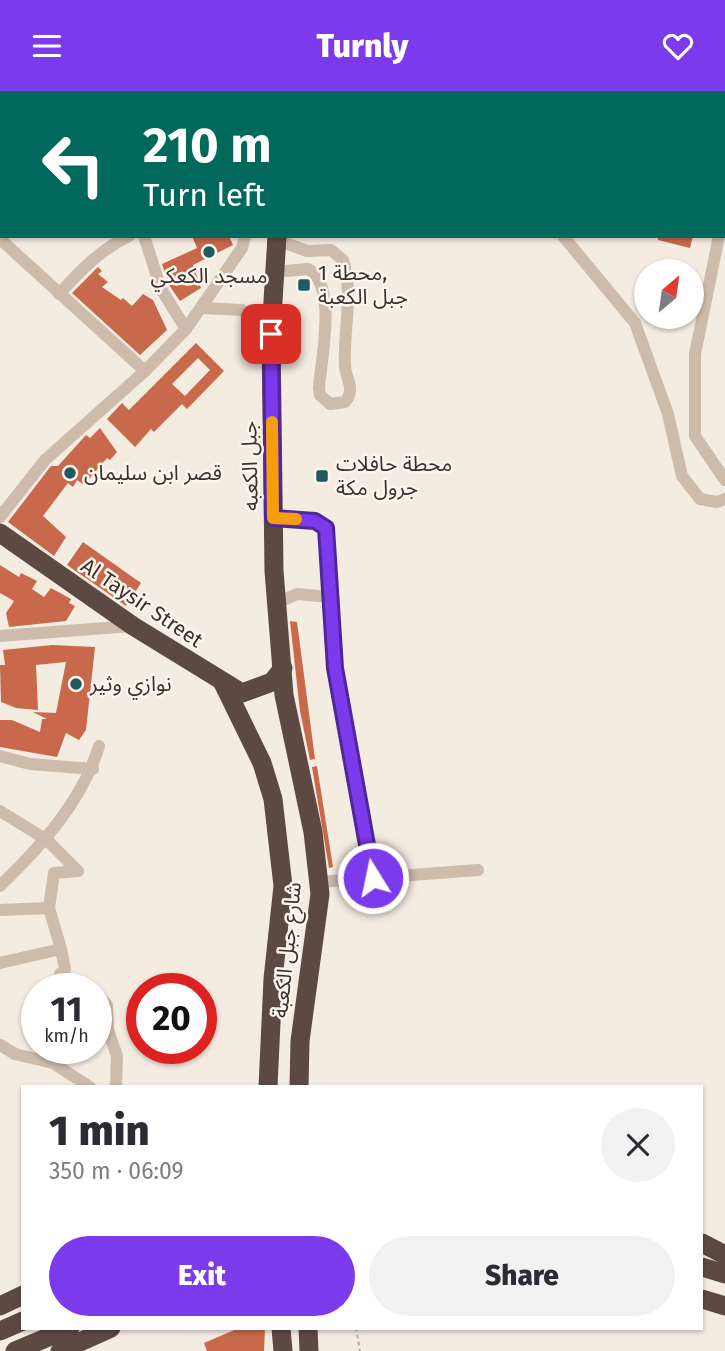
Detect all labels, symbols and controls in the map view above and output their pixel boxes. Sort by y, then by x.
icon: menu [28,27,66,65]
text: Turnly [317,27,408,65]
icon: heart [659,27,697,65]
text: 210 m [143,116,272,175]
icon: left [28,119,119,210]
text: Turn left [143,176,265,214]
marker: مسجد الكعكي [201,244,217,260]
north arrow [634,259,704,329]
map controls [634,259,704,329]
place label: محطة 1, جبل الكعبة [318,260,408,310]
place label: مسجد الكعكي [150,263,268,292]
marker: محطة 1, جبل الكعبة [296,277,312,293]
pin [241,304,301,364]
icon: arrive [252,315,290,353]
street label: جبل الكعبه [236,421,264,511]
place label: محطة حافلات جرول مكة [336,451,452,501]
place label: قصر ابن سليمان [84,460,222,486]
marker: قصر ابن سليمان [62,465,78,481]
marker: محطة حافلات جرول مكة [314,468,330,484]
street label: Al Taysir Street [76,553,208,653]
place label: نوازي وثير [89,671,172,700]
marker: نوازي وثير [68,676,84,692]
position arrow [336,841,410,915]
street label: شارع جبل الكعبة [267,881,309,1019]
speed limit sign: 20 [126,973,217,1064]
text: 11 [51,988,82,1030]
text: km/h [44,1025,89,1047]
text: 1 min [49,1106,150,1156]
button: close [601,1108,675,1182]
text: 350 m · 06:09 [49,1157,184,1185]
button: Exit [49,1236,355,1316]
button: Share [369,1236,675,1316]

